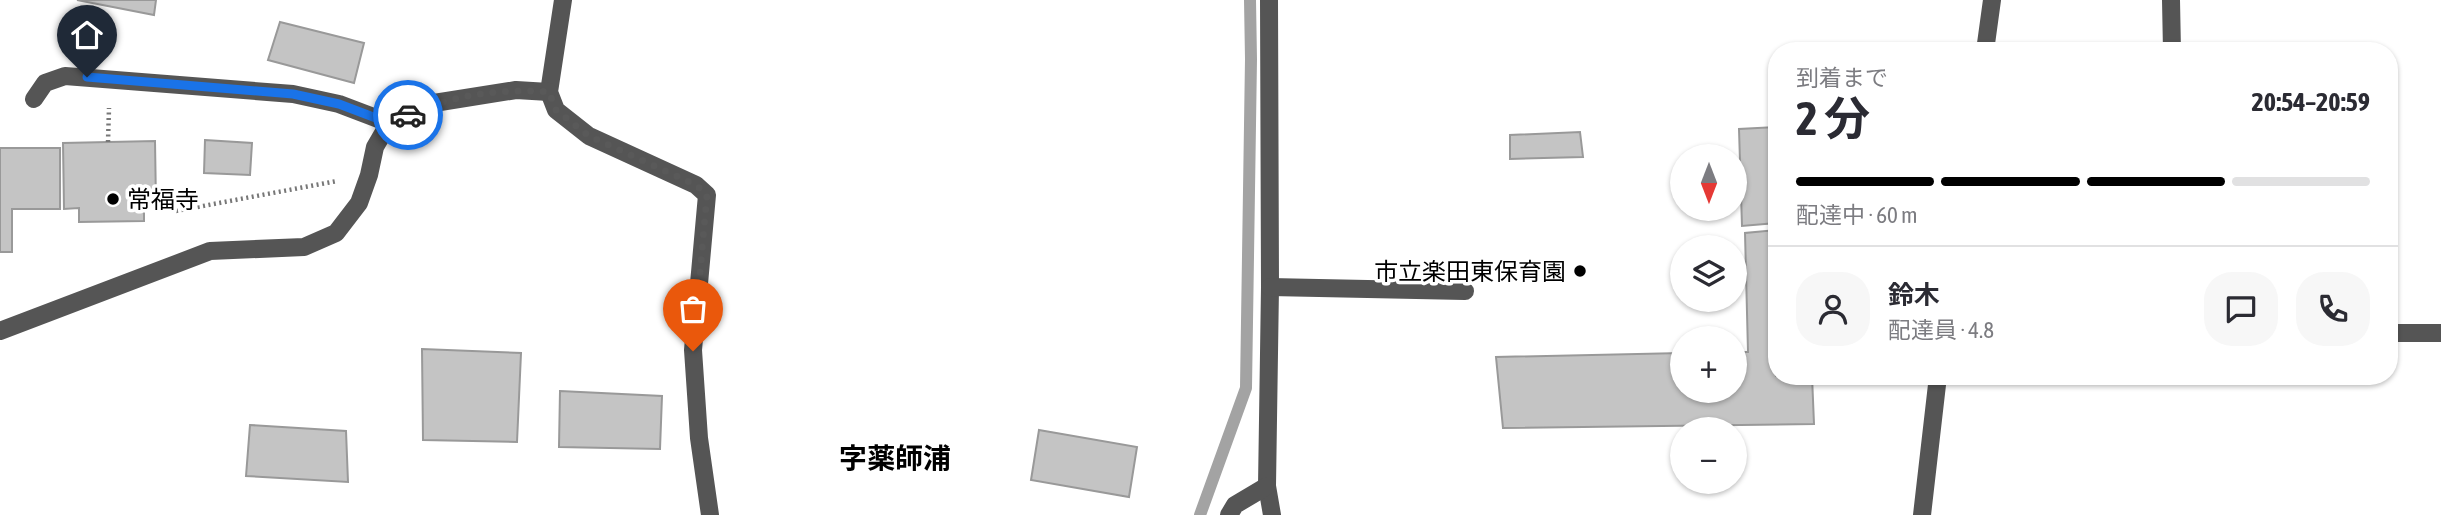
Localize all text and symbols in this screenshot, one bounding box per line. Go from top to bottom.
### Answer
pin [57,5,117,77]
icon: home [68,16,106,54]
text: 到着まで [1796,65,1888,91]
courier [373,80,443,150]
text: 20:54–20:59 [2252,87,2370,117]
text: 2 分 [1796,92,1870,145]
icon: car [389,96,427,134]
north arrow [1670,144,1746,220]
map controls [1670,144,1747,494]
place label: 常福寺 [127,186,199,213]
marker: 常福寺 [105,191,121,207]
text: 配達中 · 60 m [1796,202,1918,228]
button: layers [1670,235,1747,312]
place label: 市立楽田東保育園 [1374,258,1566,285]
marker: 市立楽田東保育園 [1572,263,1588,279]
button: person [1796,272,1870,346]
button: chat [2204,272,2278,346]
button: phone [2296,272,2370,346]
pin [663,279,723,351]
text: 鈴木 [1888,280,1940,310]
icon: bag [674,290,712,328]
text: 配達員 · 4.8 [1888,317,1994,343]
button: + [1670,326,1747,403]
button: − [1670,417,1747,494]
district label: 字薬師浦 [839,442,951,474]

